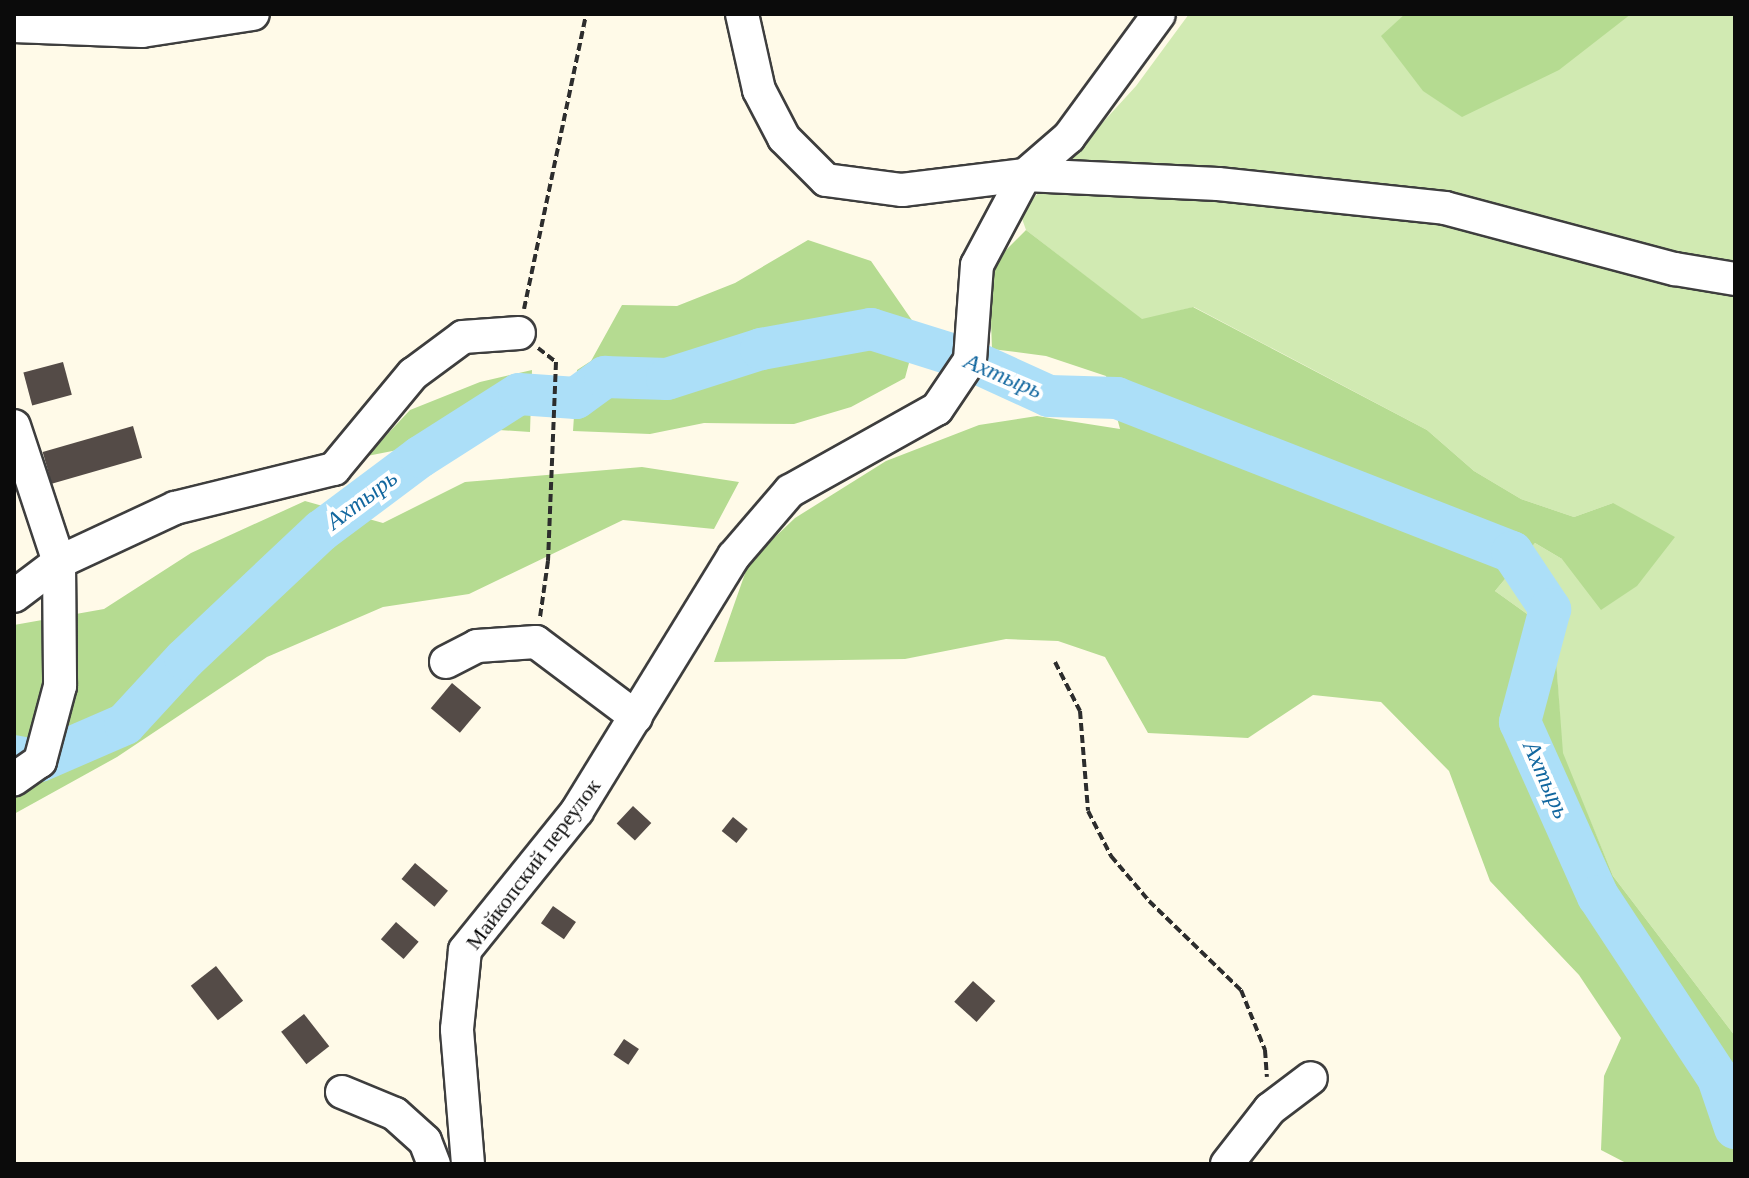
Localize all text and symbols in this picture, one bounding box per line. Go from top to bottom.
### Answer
water label: Ахтырь [960,347,1046,405]
water label: Ахтырь [321,464,403,536]
water label: Ахтырь [1516,737,1576,823]
street label: Майкопский переулок [460,773,606,955]

